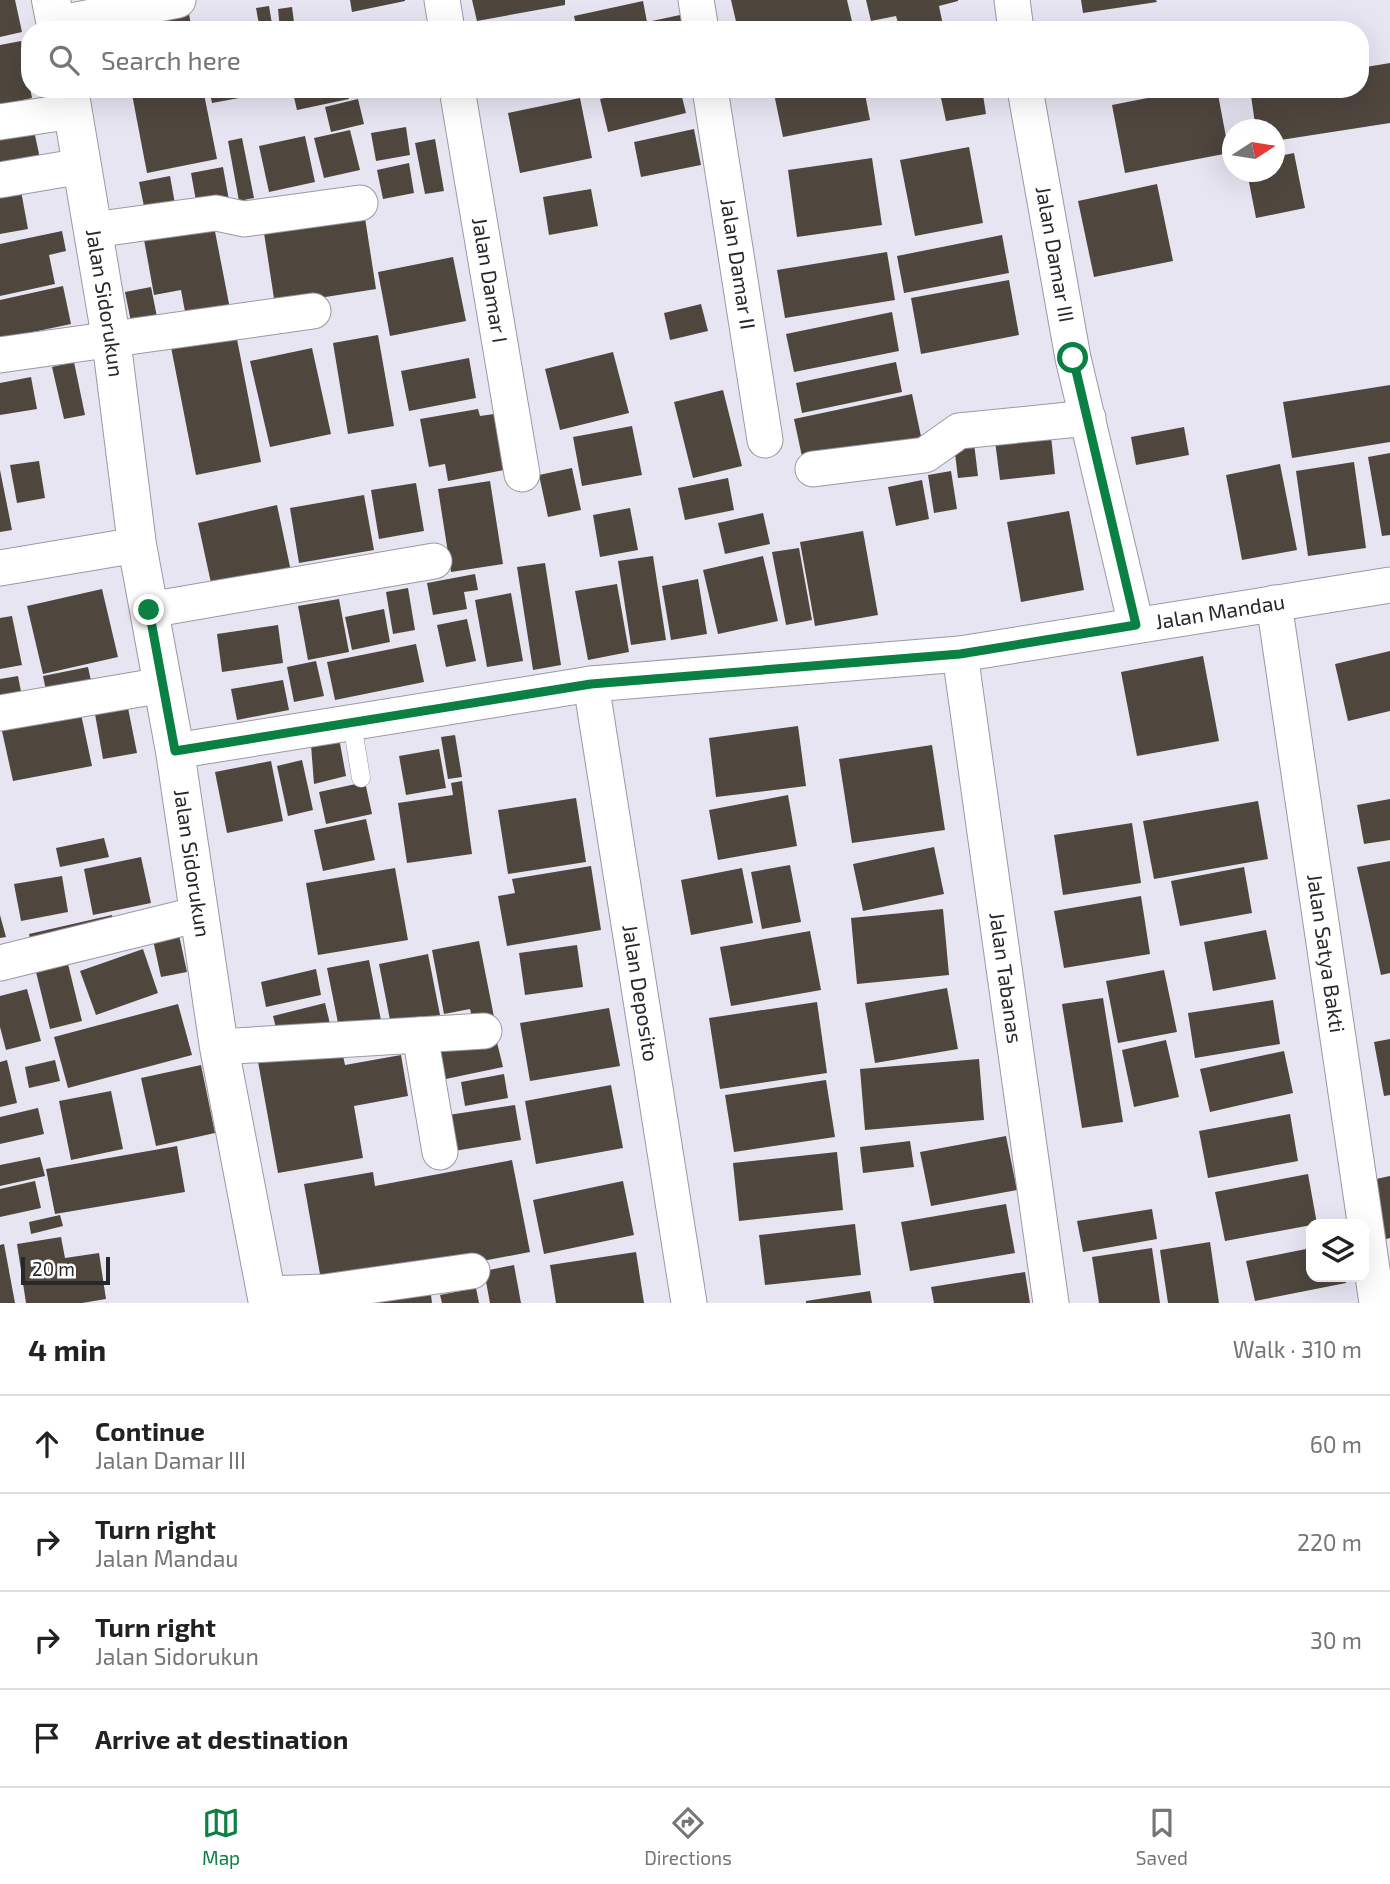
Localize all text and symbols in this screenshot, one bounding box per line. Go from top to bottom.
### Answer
search box [21,21,1369,98]
icon: search [45,41,83,79]
text: Search here [101,44,241,75]
north arrow [1222,119,1285,182]
street label: Jalan Damar III [1032,184,1080,324]
street label: Jalan Damar II [716,196,761,331]
street label: Jalan Damar I [468,215,514,345]
street label: Jalan Sidorukun [82,227,130,378]
route start [1057,342,1088,373]
street label: Jalan Mandau [1153,588,1287,634]
route end [133,594,164,625]
street label: Jalan Sidorukun [170,787,217,939]
street label: Jalan Satya Bakti [1303,872,1351,1034]
street label: Jalan Tabanas [985,910,1028,1045]
street label: Jalan Deposito [618,923,665,1063]
map controls [1306,1219,1369,1282]
button: layers [1306,1219,1369,1282]
scale bar [21,1254,110,1286]
text: 20 m [32,1257,75,1280]
text: 4 min [28,1331,106,1367]
text: Walk · 310 m [1233,1335,1362,1363]
text: Continue [95,1415,205,1446]
icon: ahead [28,1425,66,1463]
text: 60 m [1310,1430,1362,1458]
text: Jalan Damar III [95,1446,246,1474]
text: Turn right [95,1513,216,1544]
icon: right [28,1523,66,1561]
text: 220 m [1297,1528,1362,1556]
text: Jalan Mandau [95,1544,238,1572]
text: Turn right [95,1611,216,1642]
icon: right [28,1621,66,1659]
text: 30 m [1310,1626,1362,1654]
text: Jalan Sidorukun [95,1642,259,1670]
icon: arrive [28,1719,66,1757]
text: Arrive at destination [95,1723,348,1754]
tab: Map [202,1804,240,1869]
tab: Directions [644,1804,732,1869]
tab: Saved [1136,1804,1188,1869]

